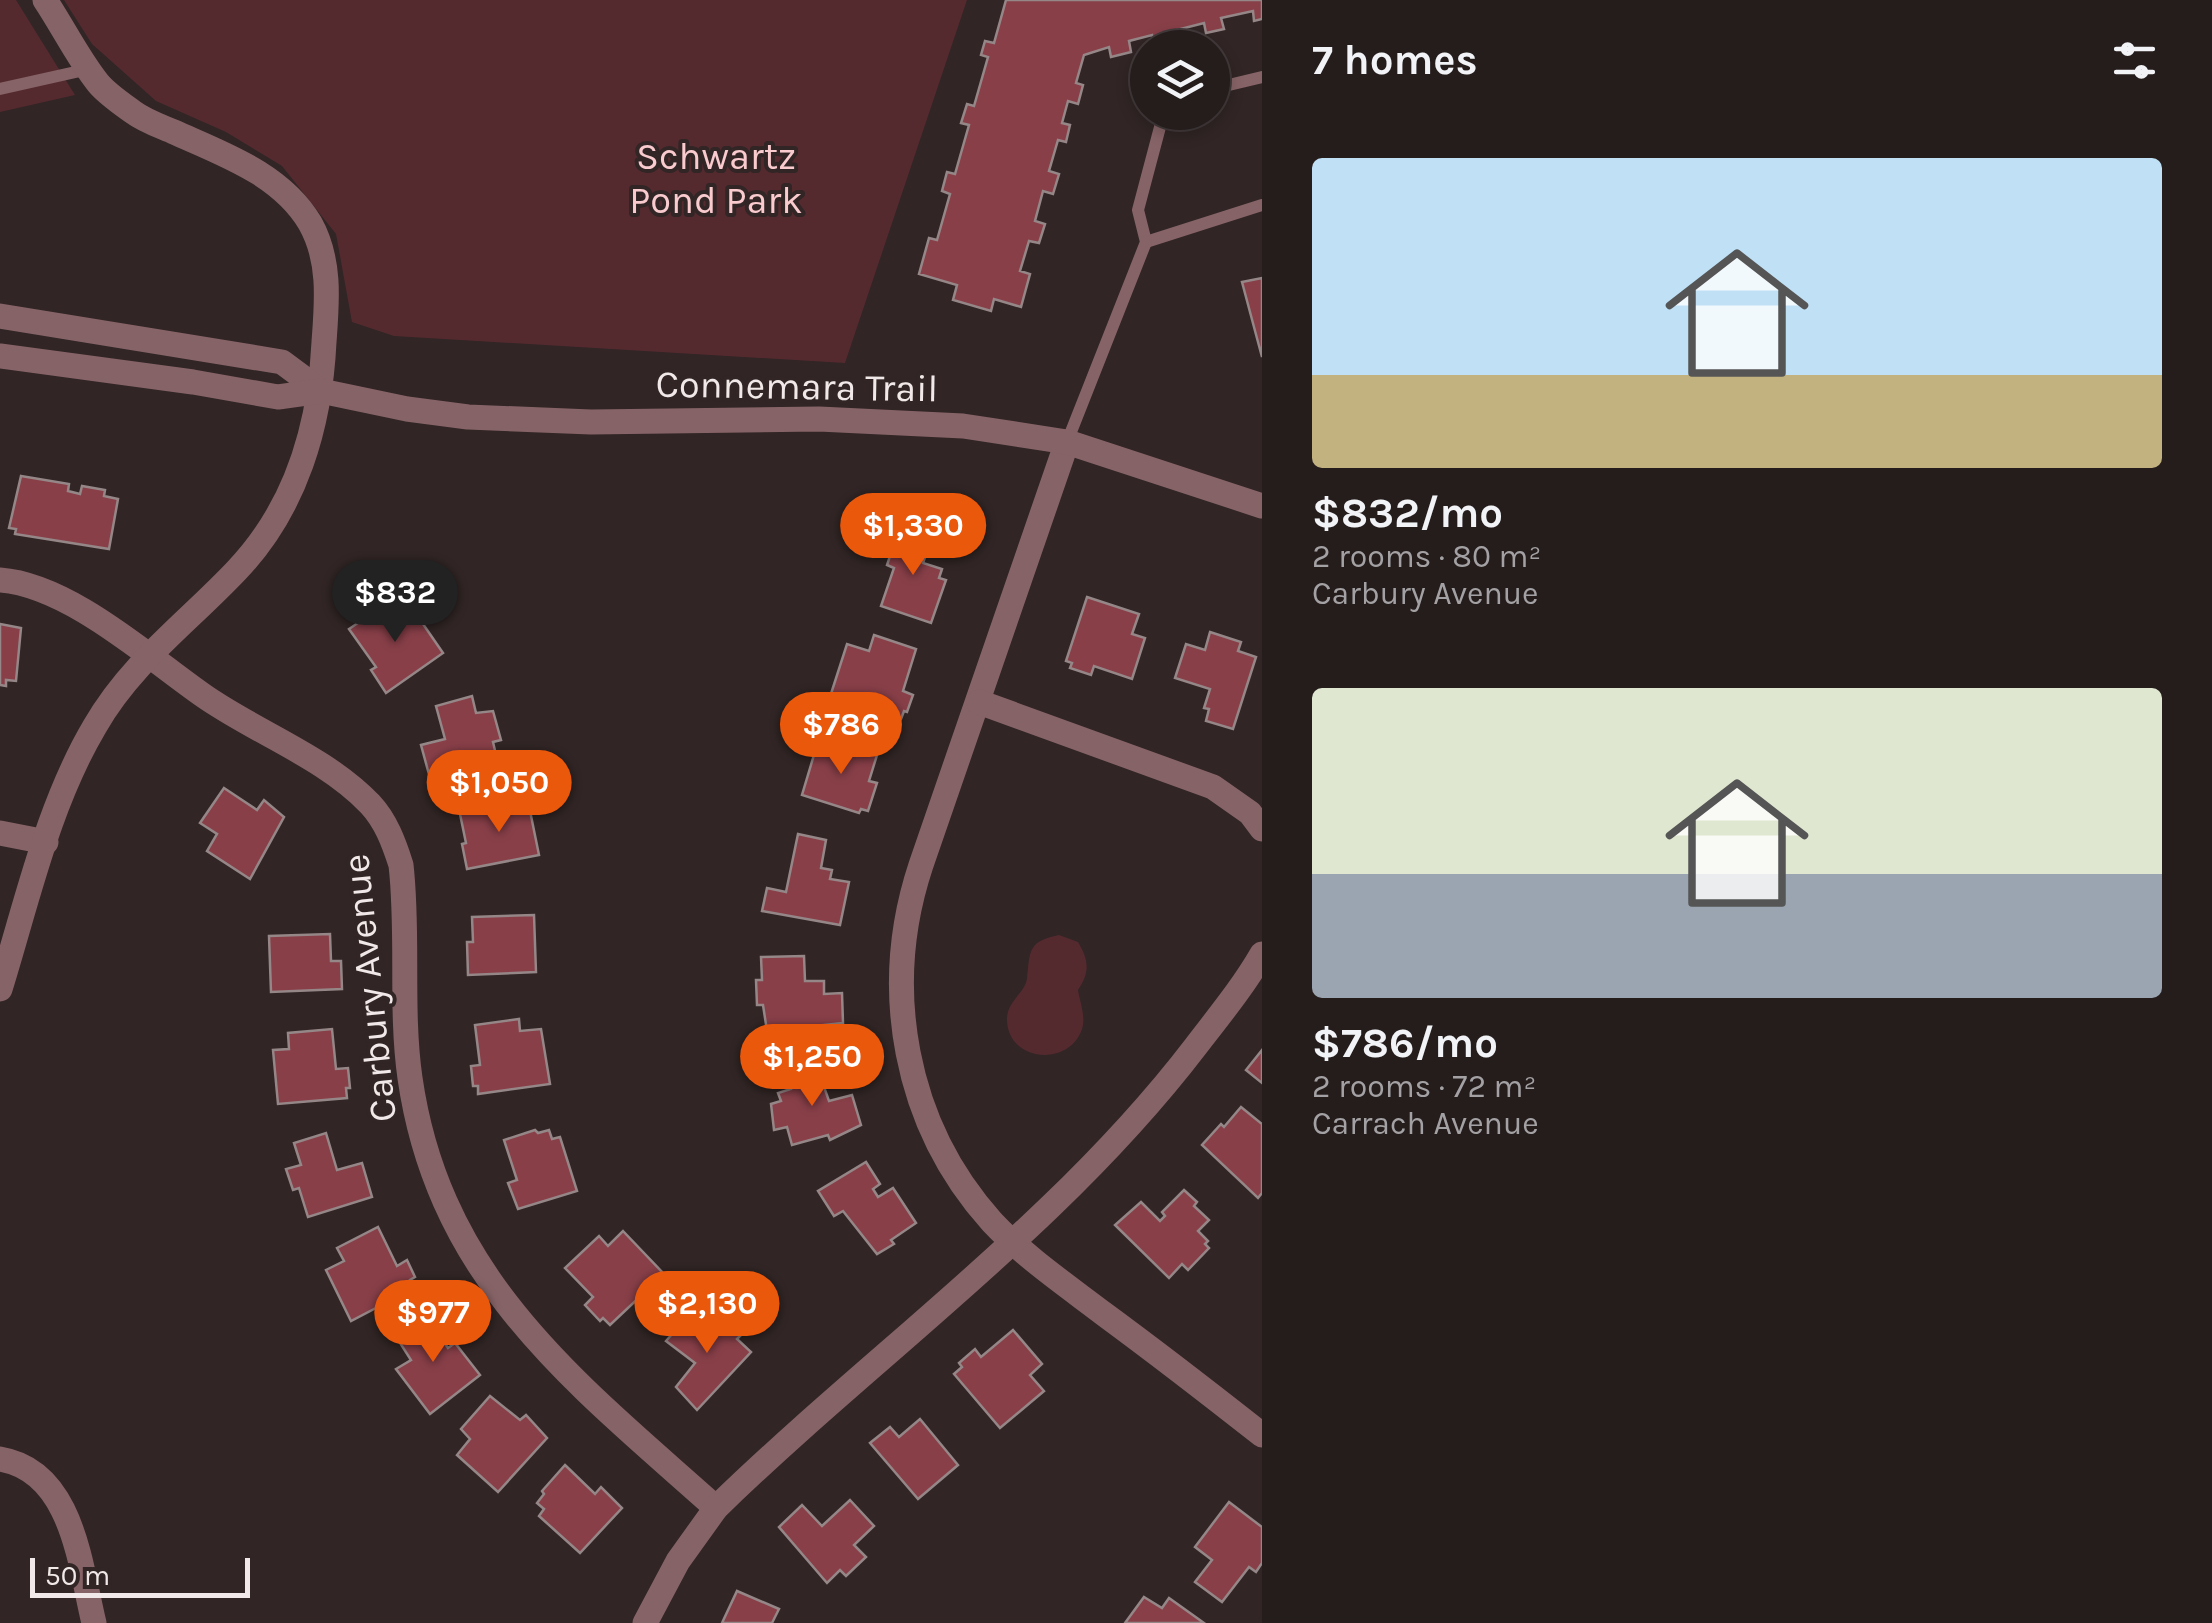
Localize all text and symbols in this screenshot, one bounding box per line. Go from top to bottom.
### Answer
map controls [1130,30,1230,130]
button: layers [1130,30,1230,130]
icon: filters [2107,33,2162,88]
text: 7 homes [1312,35,1478,85]
park label: Schwartz Pond Park [629,134,803,223]
icon: home [1647,223,1827,403]
street label: Connemara Trail [655,362,939,411]
text: $832/mo [1312,488,1503,538]
pin: $1,330 [832,493,994,578]
text: $1,330 [862,507,964,544]
text: 2 rooms · 80 m² [1312,538,1541,575]
pin: $832 [336,560,454,645]
text: $832 [354,574,436,611]
text: Carbury Avenue [1312,575,1539,612]
pin: $786 [782,692,900,777]
text: $786 [802,706,880,743]
pin: $1,050 [418,750,580,835]
icon: home [1647,753,1827,933]
text: $1,050 [449,764,549,801]
street label: Carbury Avenue [333,852,406,1124]
text: $786/mo [1312,1018,1498,1068]
pin: $1,250 [731,1024,893,1109]
text: $1,250 [762,1038,862,1075]
text: 2 rooms · 72 m² [1312,1068,1536,1105]
text: Carrach Avenue [1312,1105,1539,1142]
pin: $2,130 [626,1271,788,1356]
pin: $977 [374,1280,492,1365]
text: $2,130 [656,1285,758,1322]
text: $977 [396,1294,470,1331]
scale bar [30,1553,250,1598]
text: 50 m [45,1559,110,1592]

